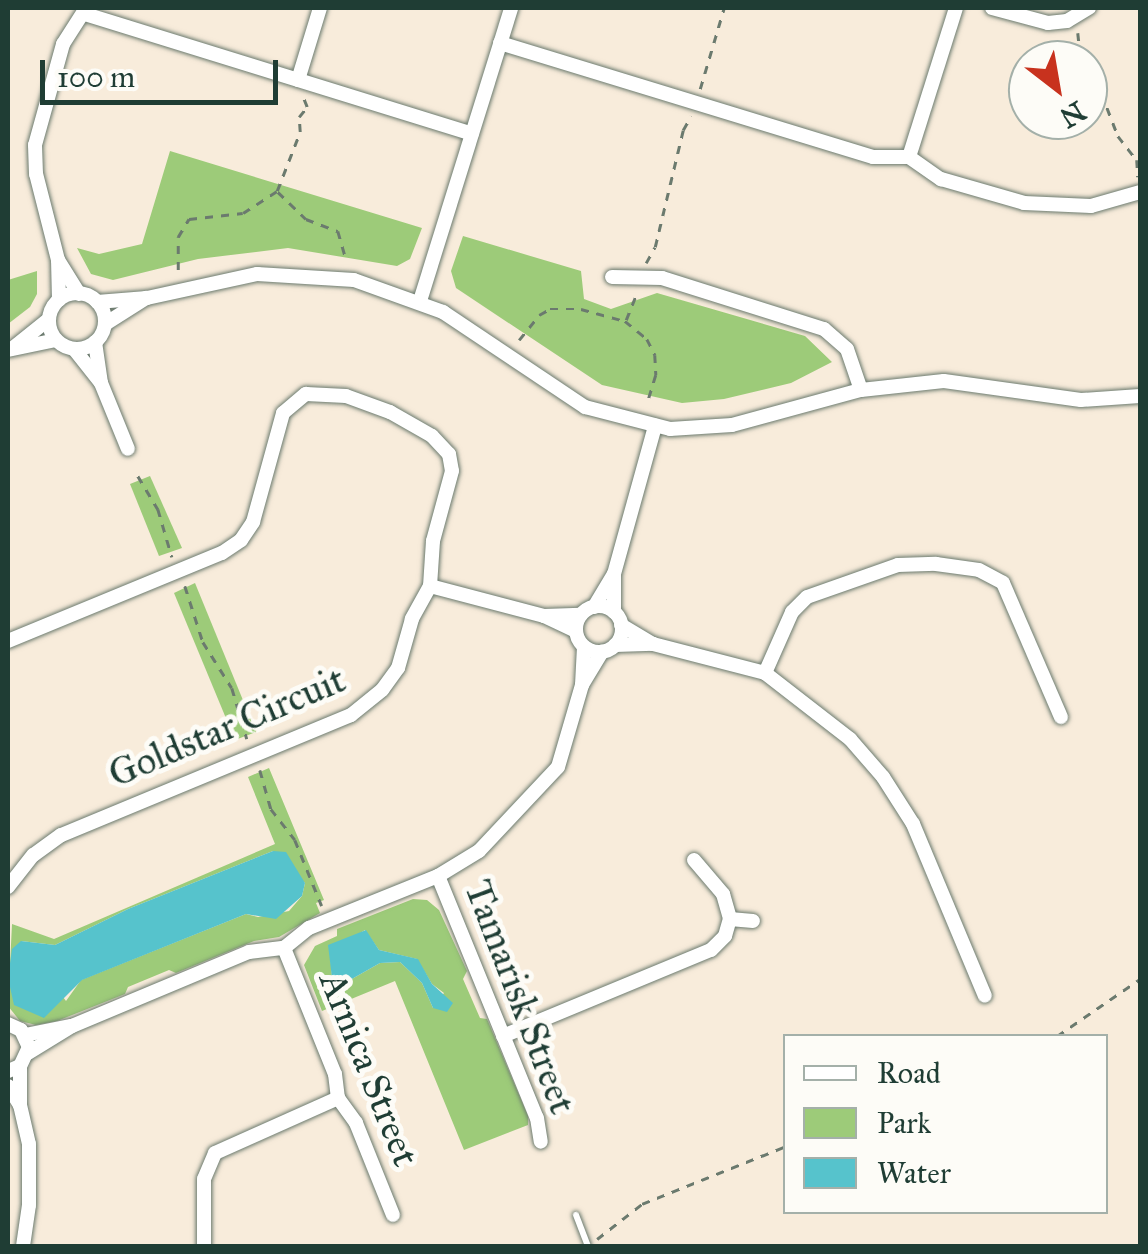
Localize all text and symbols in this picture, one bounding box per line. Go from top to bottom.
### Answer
scale bar [45,40,282,102]
north arrow [1008,40,1108,140]
text: 100 m [57,59,135,95]
text: N [1053,93,1092,136]
street label: Goldstar Circuit [102,657,352,797]
street label: Tamarisk Street [455,874,585,1120]
street label: Arnica Street [309,965,429,1173]
legend [783,1034,1108,1214]
text: Road [877,1055,941,1091]
text: Park [877,1105,931,1141]
text: Water [877,1155,951,1191]

